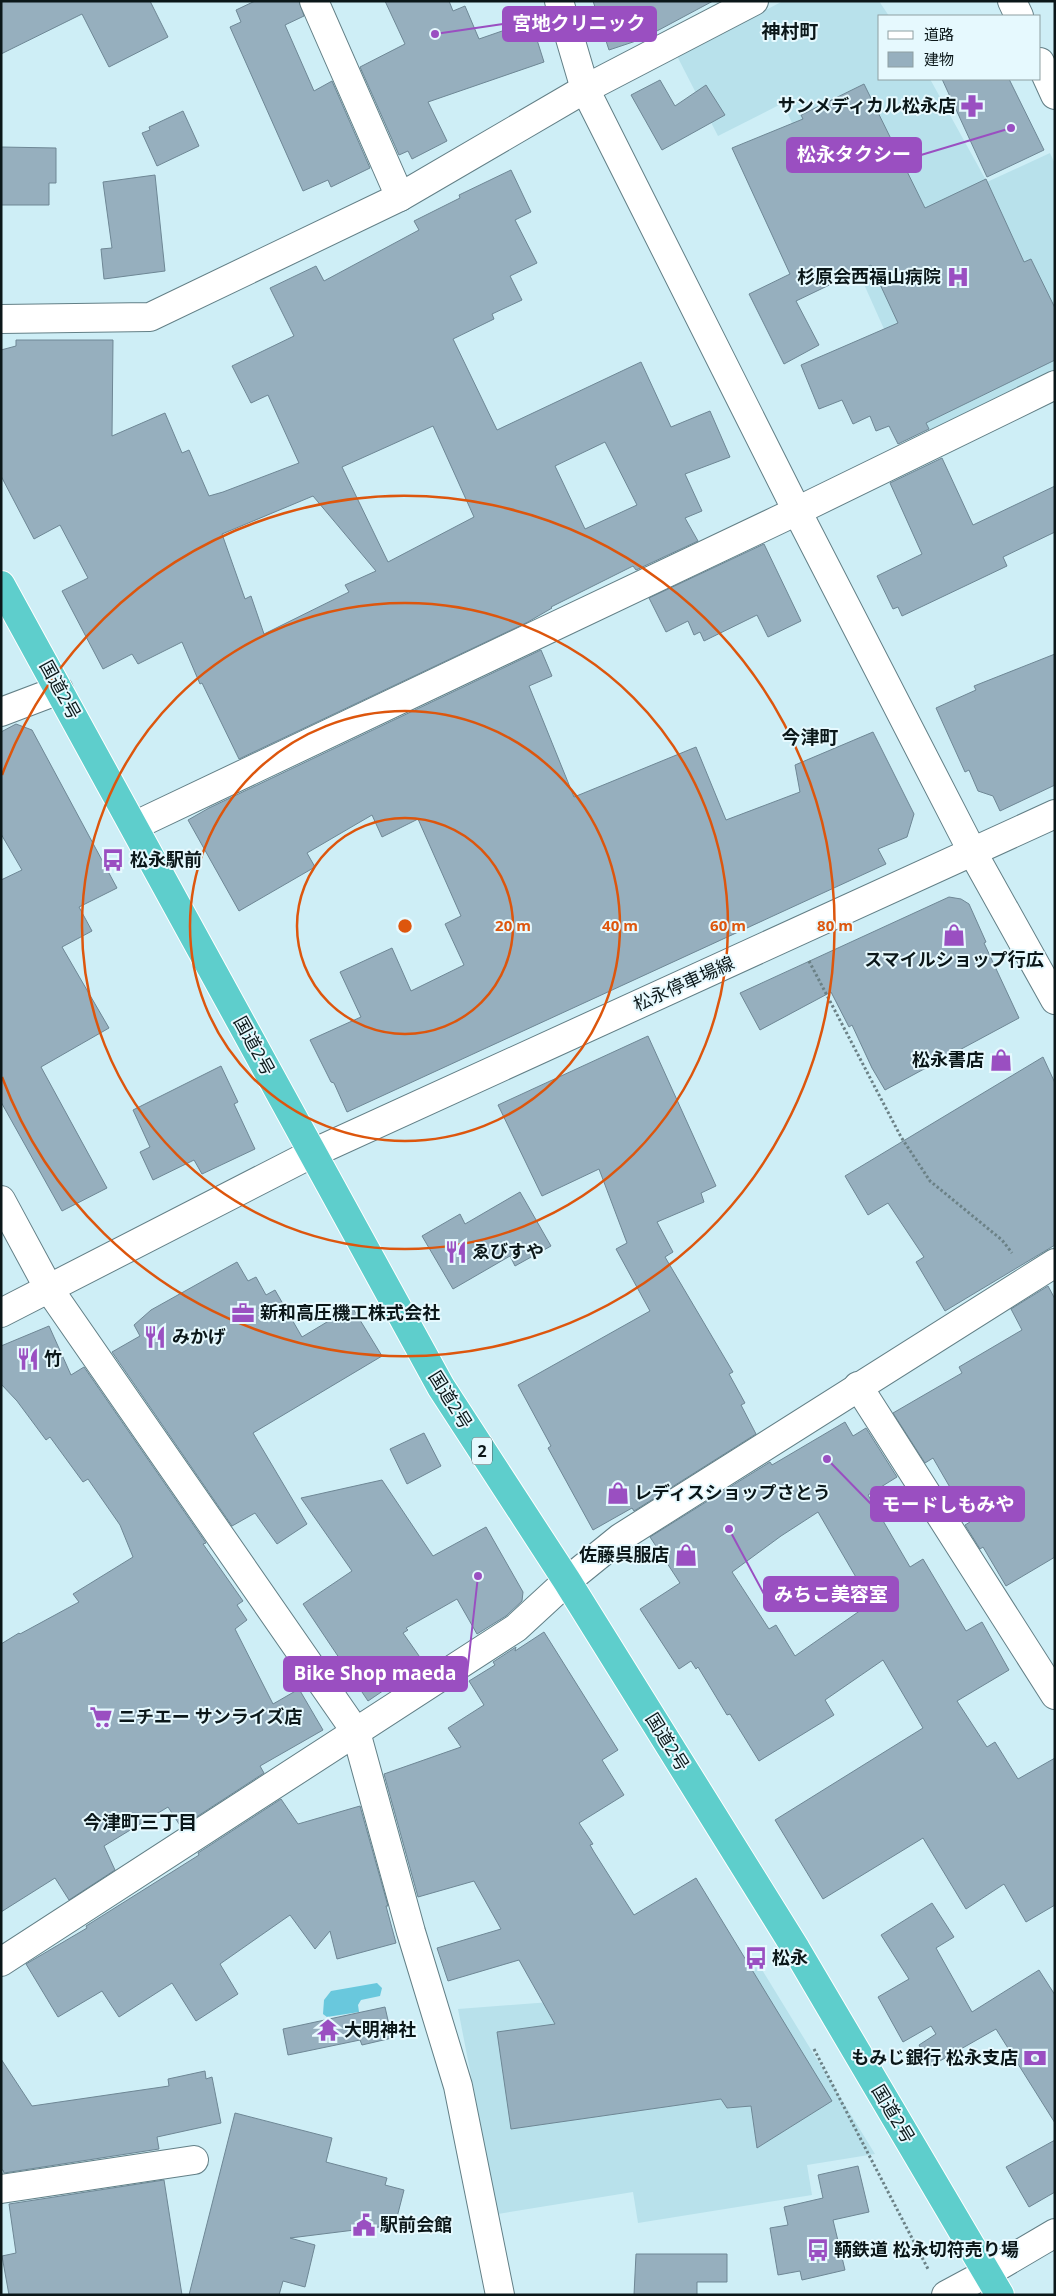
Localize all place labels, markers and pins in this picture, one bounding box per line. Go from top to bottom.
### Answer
callout: 宮地クリニック [503,7,656,41]
place label: サンメディカル松永店 [778,93,956,117]
pharmacy icon: サンメディカル松永店 [959,93,985,119]
callout: 松永タクシー [787,138,921,172]
place label: 杉原会西福山病院 [797,264,941,288]
hospital icon: 杉原会西福山病院 [945,264,971,290]
bus stop icon: 松永駅前 [100,847,126,873]
place label: 松永駅前 [130,847,202,871]
centre of rings [396,917,414,935]
shop icon: スマイルショップ行広 [941,922,967,948]
place label: スマイルショップ行広 [864,947,1044,971]
place label: 松永書店 [912,1047,984,1071]
shop icon: 松永書店 [988,1047,1014,1073]
restaurant icon: ゑびすや [443,1239,469,1265]
place label: ゑびすや [472,1239,544,1263]
office icon: 新和高圧機工株式会社 [230,1300,256,1326]
place label: 新和高圧機工株式会社 [260,1300,440,1324]
restaurant icon: みかげ [142,1324,168,1350]
place label: みかげ [172,1324,226,1348]
restaurant icon: 竹 [15,1346,41,1372]
place label: 竹 [44,1346,62,1370]
shop icon: レディスショップさとう [605,1480,631,1506]
place label: レディスショップさとう [634,1480,831,1504]
callout: モードしもみや [871,1487,1024,1521]
place label: 佐藤呉服店 [579,1542,669,1566]
shop icon: 佐藤呉服店 [673,1542,699,1568]
callout: みちこ美容室 [764,1577,898,1611]
callout: Bike Shop maeda [284,1657,467,1691]
supermarket icon: ニチエー サンライズ店 [88,1704,114,1730]
place label: ニチエー サンライズ店 [118,1704,302,1728]
bus stop icon: 松永 [743,1945,769,1971]
place label: 松永 [772,1945,808,1969]
temple icon: 大明神社 [315,2017,341,2043]
place label: 大明神社 [344,2017,416,2041]
place label: もみじ銀行 松永支店 [851,2045,1018,2069]
bank icon: もみじ銀行 松永支店 [1022,2045,1048,2071]
public building icon: 駅前会館 [351,2212,377,2238]
place label: 駅前会館 [380,2212,452,2236]
bus stop icon: 鞆鉄道 松永切符売り場 [805,2237,831,2263]
place label: 鞆鉄道 松永切符売り場 [834,2237,1019,2261]

